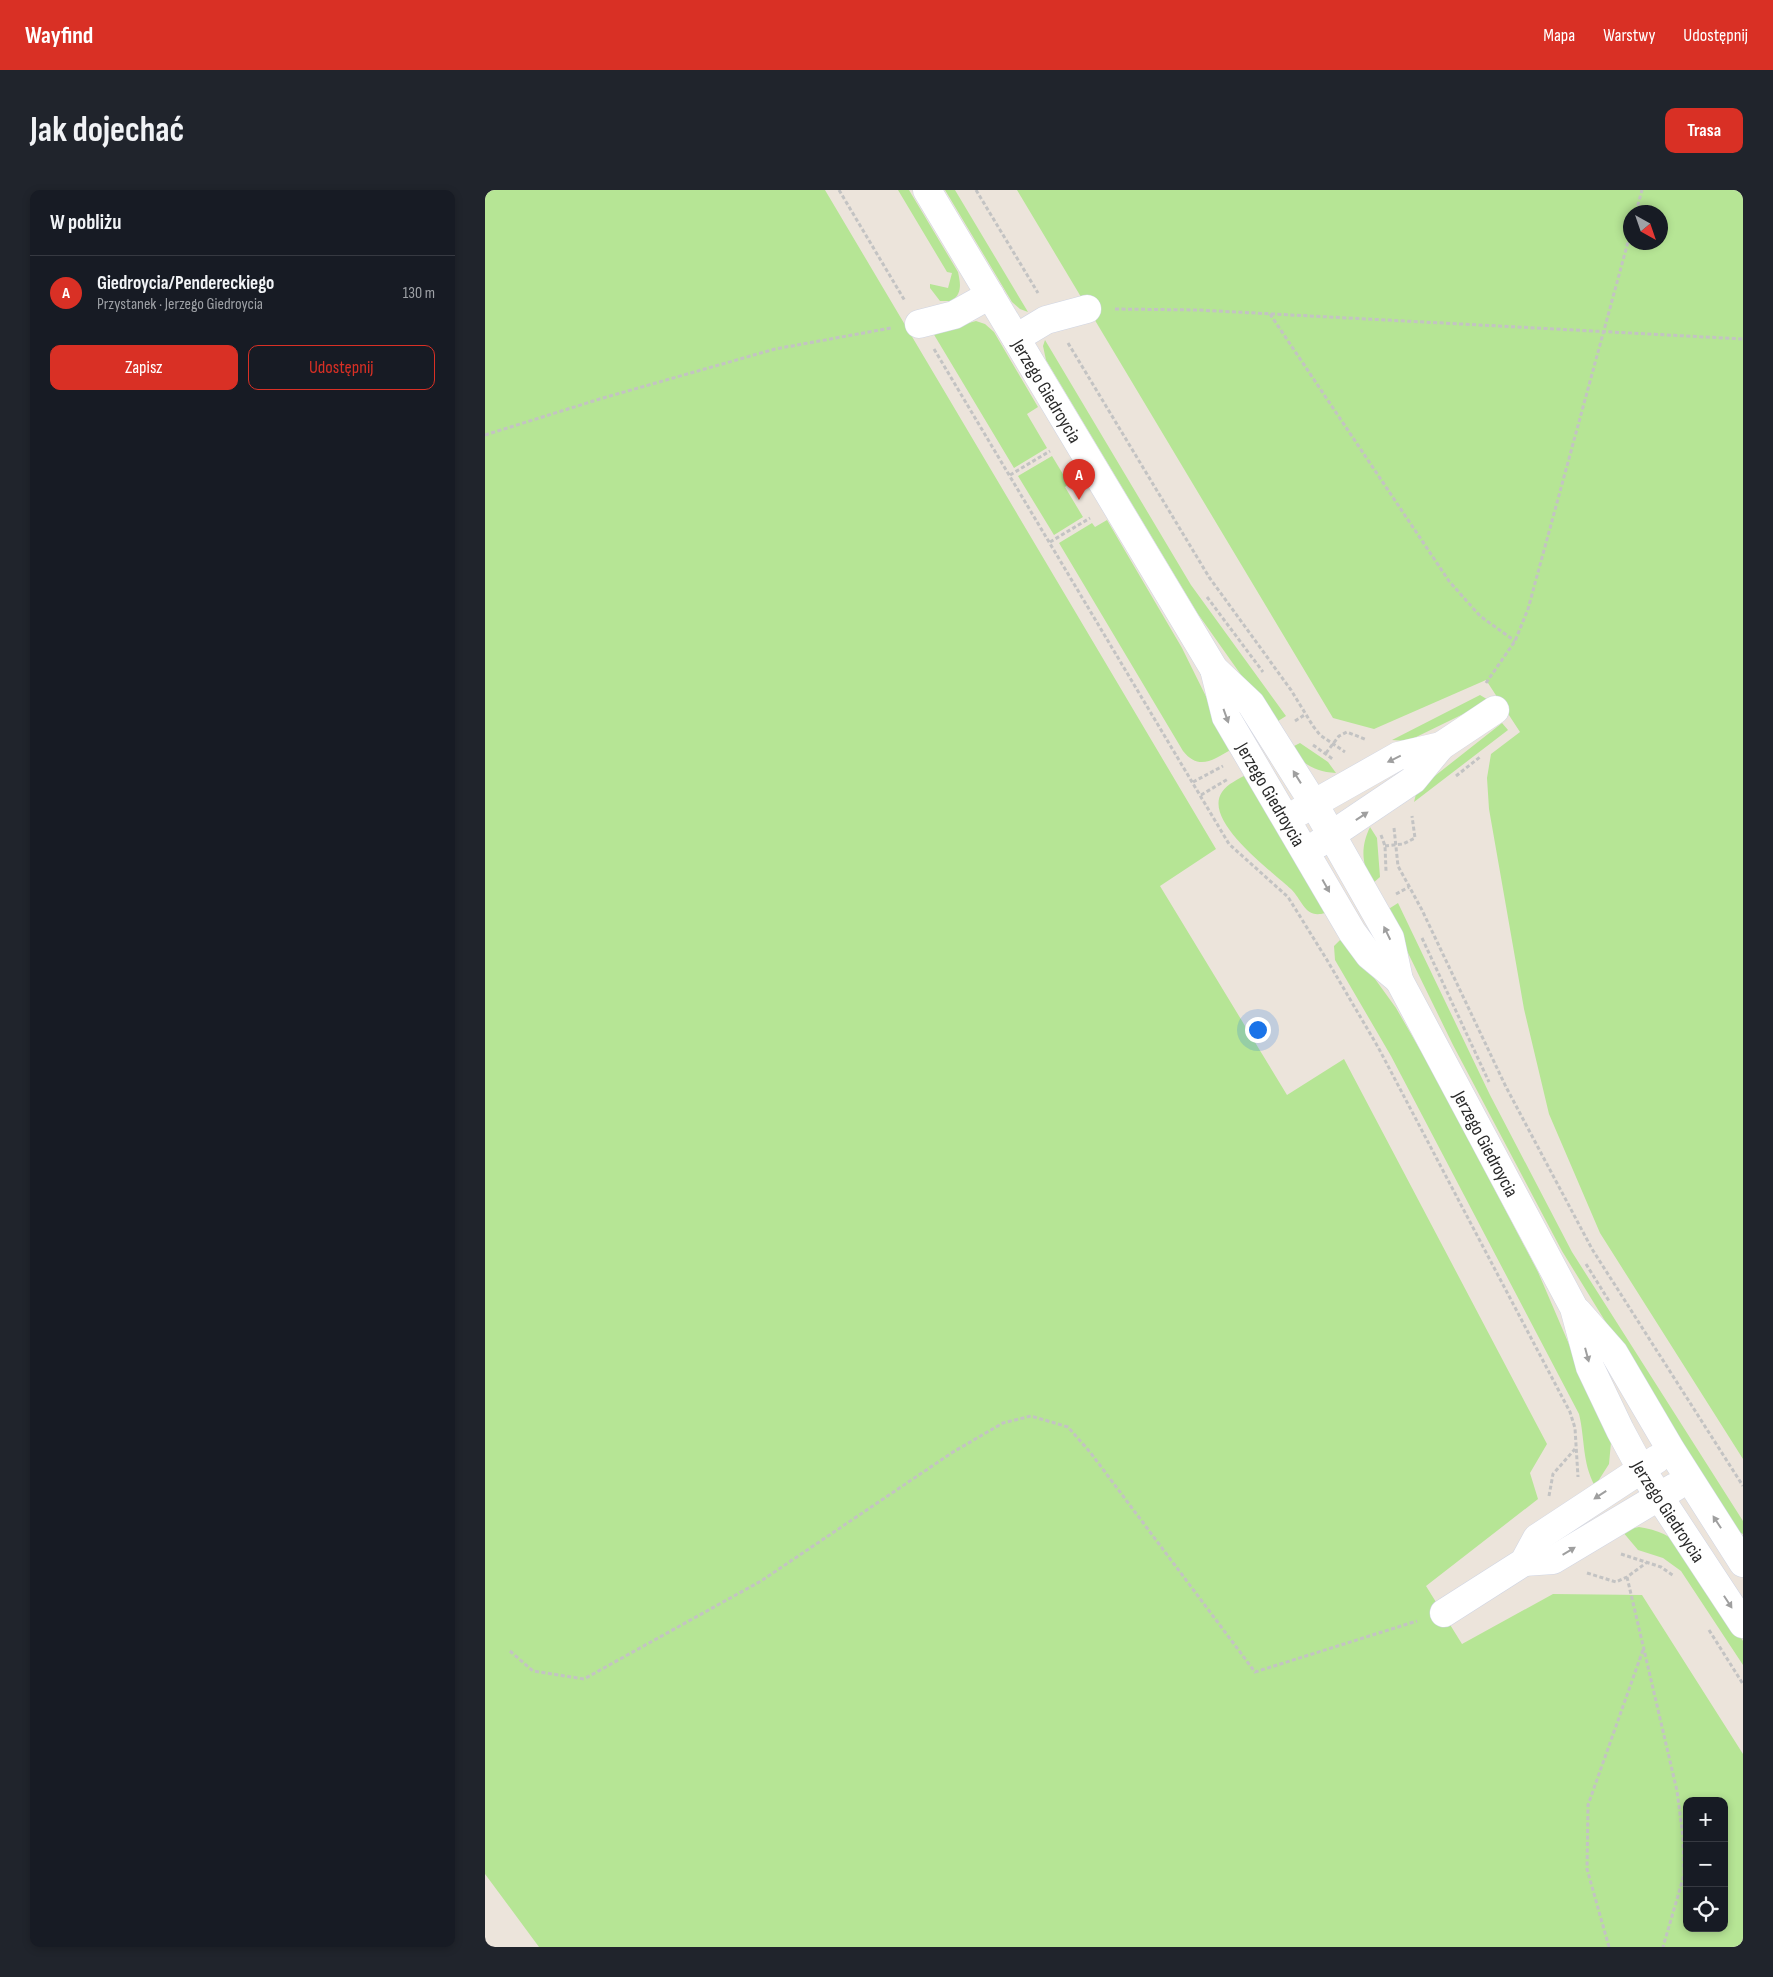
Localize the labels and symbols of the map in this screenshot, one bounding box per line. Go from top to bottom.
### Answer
north arrow [1623,205,1668,250]
street label: Jerzego Giedroycia [1006,335,1086,448]
pin: A [1063,459,1095,500]
one-way arrow [1222,709,1230,724]
street label: Jerzego Giedroycia [1230,738,1309,851]
one-way arrow [1387,755,1401,763]
one-way arrow [1293,770,1302,784]
one-way arrow [1355,811,1369,820]
one-way arrow [1321,880,1330,893]
one-way arrow [1383,926,1391,940]
your location [1245,1017,1271,1043]
street label: Jerzego Giedroycia [1447,1086,1523,1201]
one-way arrow [1583,1348,1591,1363]
street label: Jerzego Giedroycia [1625,1456,1709,1567]
one-way arrow [1594,1491,1607,1500]
one-way arrow [1712,1515,1721,1529]
one-way arrow [1563,1546,1576,1555]
one-way arrow [1723,1595,1733,1608]

